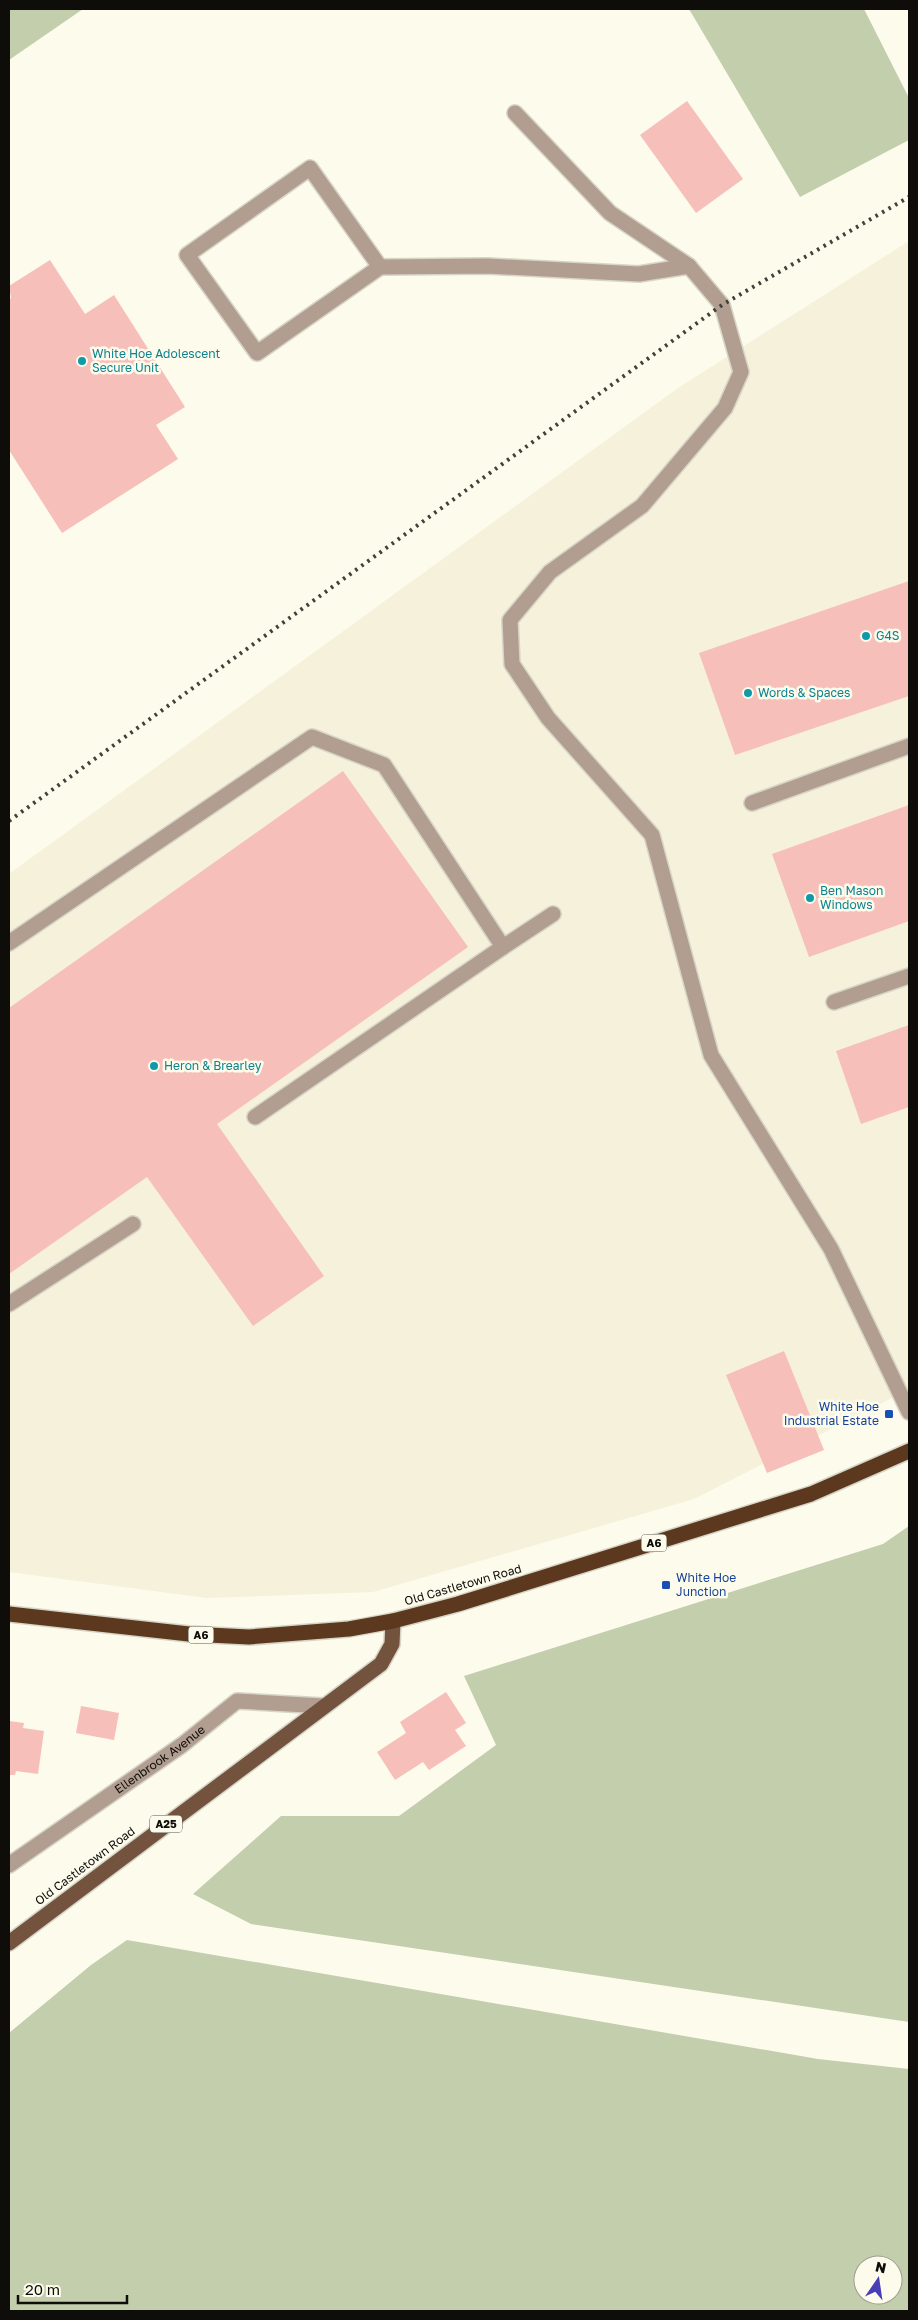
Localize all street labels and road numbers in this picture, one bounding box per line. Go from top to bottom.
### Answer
road number: A6 [642,1535,666,1552]
street label: Old Castletown Road [403,1561,523,1608]
road number: A6 [188,1626,214,1644]
street label: Ellenbrook Avenue [111,1722,208,1797]
road number: A25 [150,1816,182,1832]
street label: Old Castletown Road [32,1823,138,1908]

